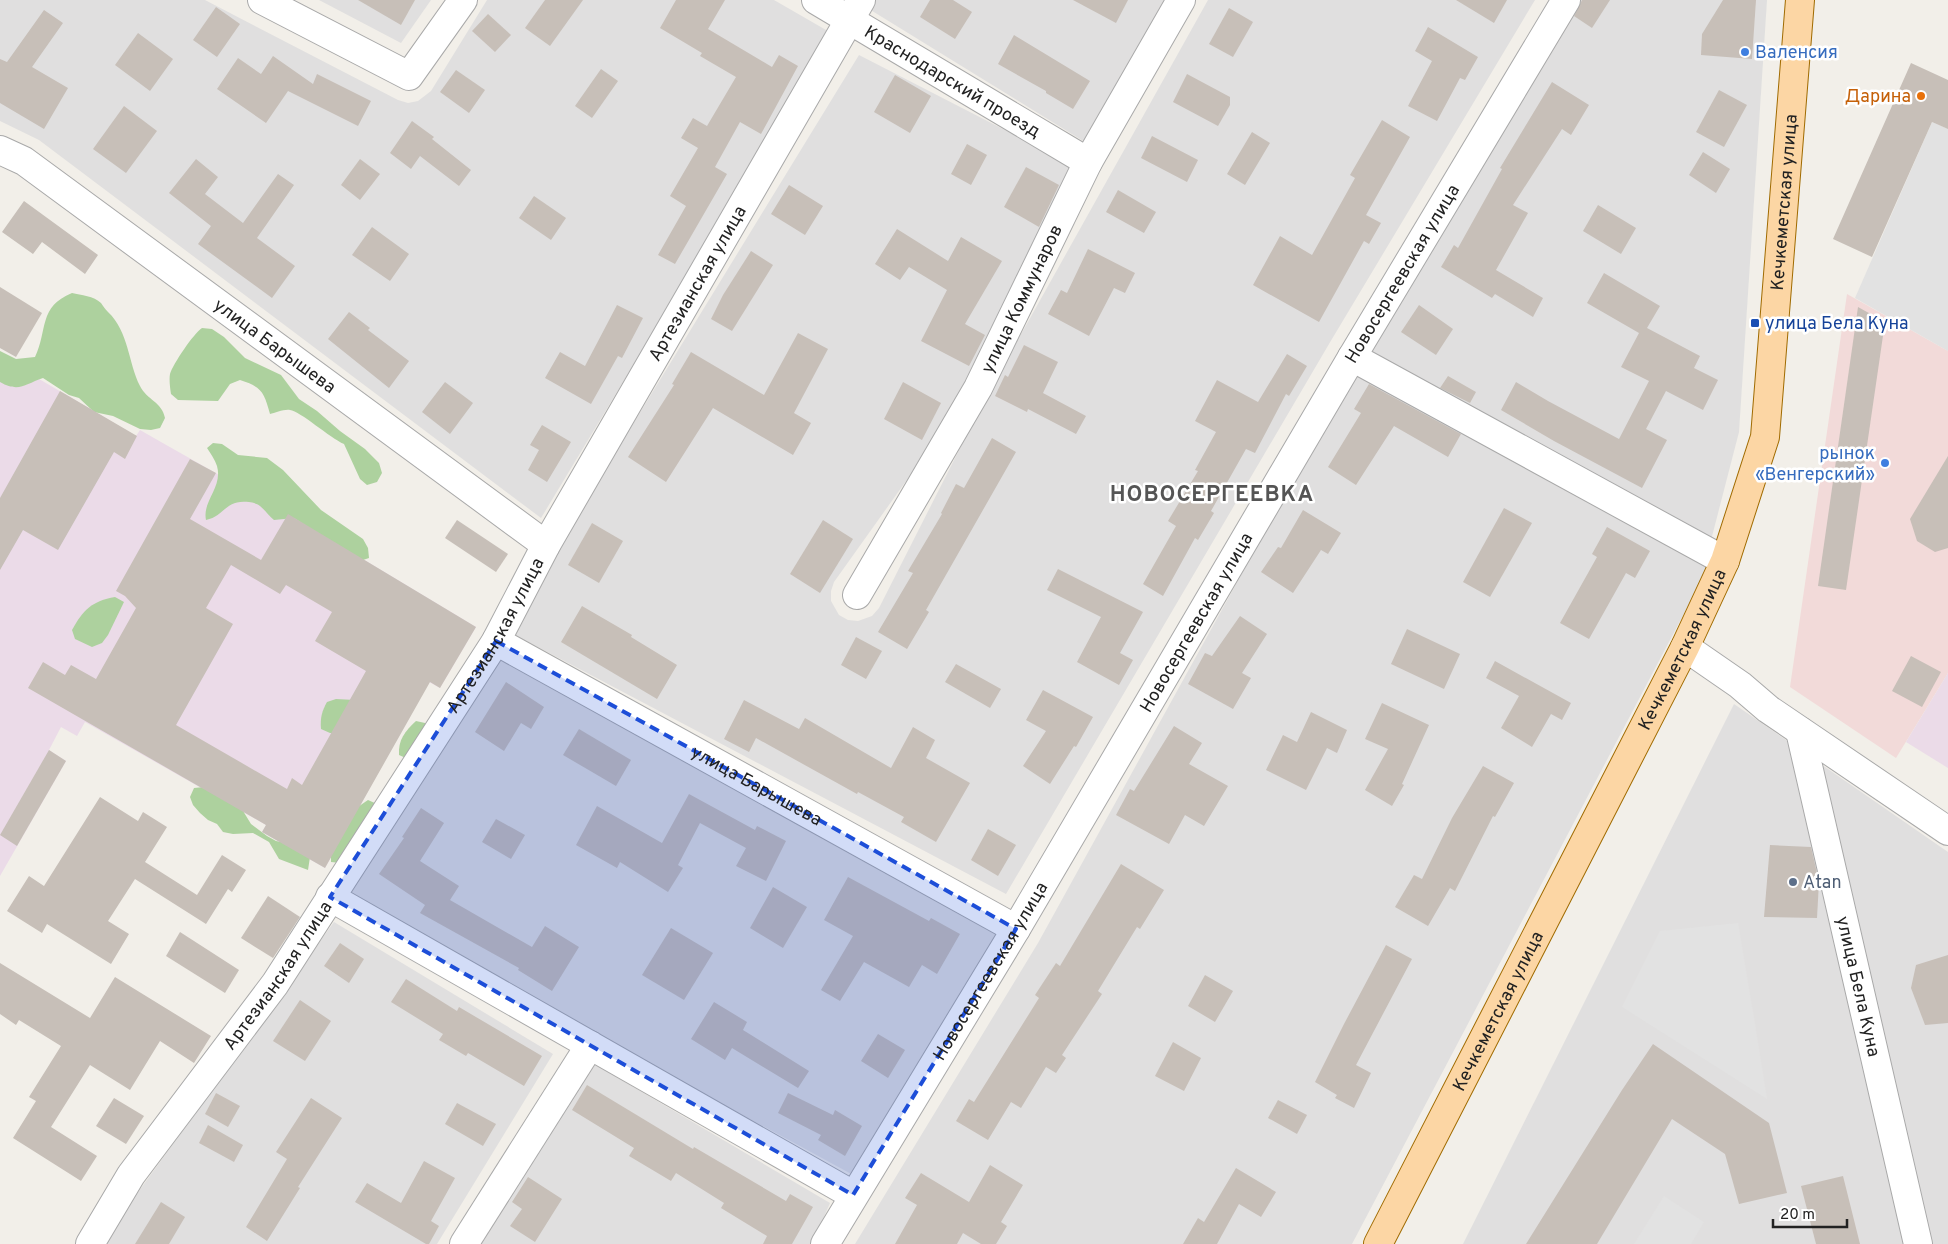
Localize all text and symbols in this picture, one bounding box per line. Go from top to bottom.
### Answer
street label: Краснодарский проезд [860,21,1044,144]
place label: Валенсия [1755,42,1838,65]
marker: Валенсия [1739,46,1751,58]
place label: Дарина [1845,86,1911,109]
marker: Дарина [1915,90,1927,102]
street label: Кечкеметская улица [1767,113,1804,291]
street label: Новосергеевская улица [1341,181,1466,368]
street label: Артезианская улица [645,202,753,366]
street label: улица Коммунаров [977,221,1069,378]
street label: улица Барышева [208,294,340,399]
place label: улица Бела Куна [1765,313,1909,336]
marker: улица Бела Куна [1749,317,1761,329]
place label: рынок «Венгерский» [1755,443,1875,487]
marker: рынок «Венгерский» [1879,457,1891,469]
district label: НОВОСЕРГЕЕВКА [1110,482,1314,509]
street label: Новосергеевская улица [1136,529,1259,717]
street label: Артезианская улица [442,554,550,718]
street label: Кечкеметская улица [1634,566,1733,735]
street label: улица Барышева [686,741,825,832]
place label: Аtan [1803,872,1842,895]
marker: Аtan [1787,876,1799,888]
street label: Новосергеевская улица [929,878,1054,1065]
street label: Артезианская улица [219,897,338,1055]
street label: улица Бела Куна [1830,914,1885,1059]
street label: Кечкеметская улица [1448,928,1550,1096]
scale bar [1773,1196,1847,1228]
text: 20 m [1780,1206,1815,1225]

